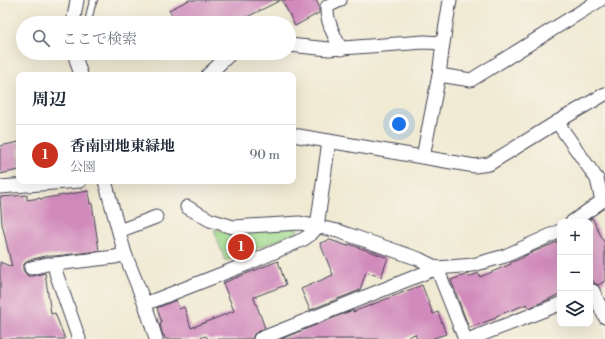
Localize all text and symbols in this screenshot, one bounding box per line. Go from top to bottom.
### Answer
search box [16,16,296,60]
icon: search [30,27,52,49]
text: ここで検索 [62,30,137,49]
text: 周辺 [32,89,66,111]
your location [389,114,409,134]
text: 香南団地東緑地 [70,137,175,156]
text: 1 [42,147,48,163]
text: 90 m [249,147,280,163]
text: 公園 [70,159,96,175]
map controls [557,219,593,327]
button: + [557,219,593,255]
pin: 1 [228,232,254,262]
button: − [557,255,593,291]
button: layers [557,291,593,327]

